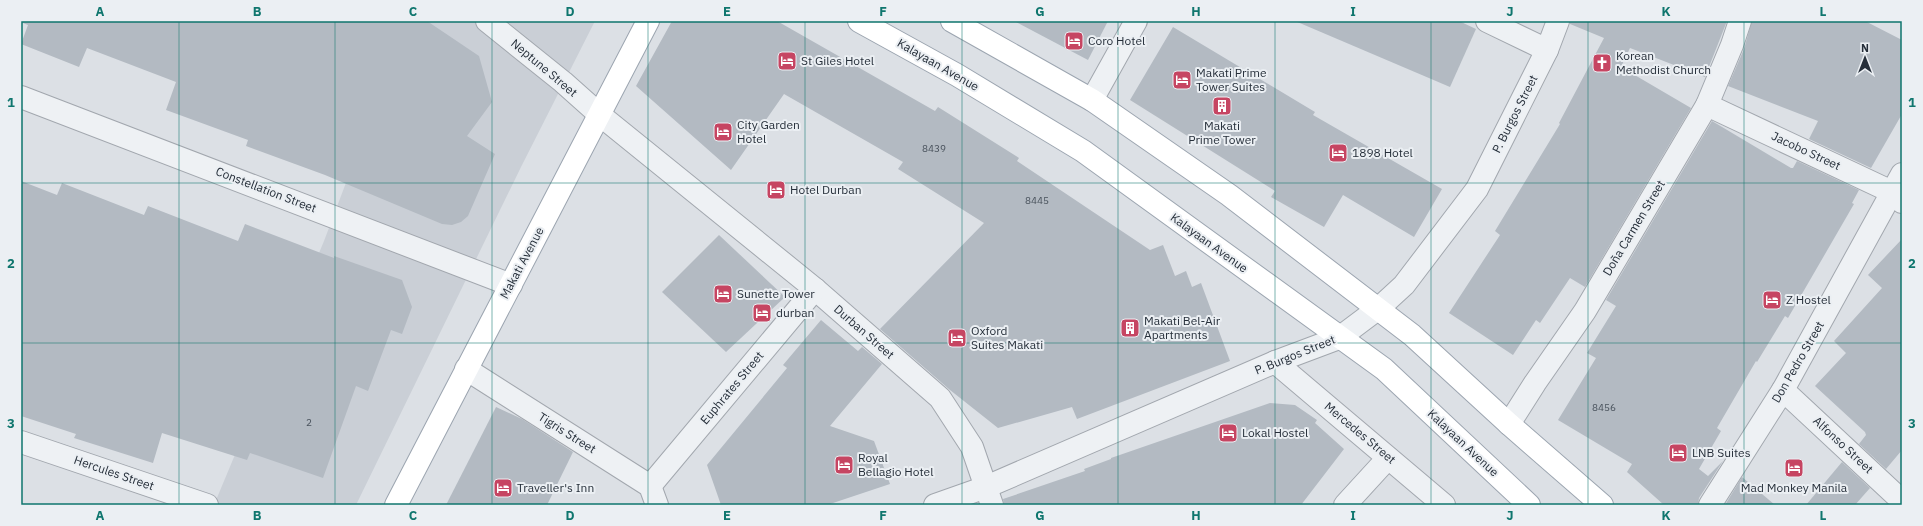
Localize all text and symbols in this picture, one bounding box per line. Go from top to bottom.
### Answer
text: A [96,3,105,20]
text: B [253,3,262,20]
text: C [409,3,418,20]
text: D [565,3,575,20]
text: E [723,3,731,20]
text: F [879,3,887,20]
text: G [1035,3,1045,20]
text: H [1191,3,1201,20]
text: I [1350,3,1356,20]
text: J [1506,3,1514,20]
text: K [1661,3,1671,20]
text: L [1820,3,1827,20]
hotel icon: Coro Hotel [1063,30,1085,52]
place label: Coro Hotel [1088,33,1145,48]
street label: Neptune Street [508,35,581,100]
street label: Kalayaan Avenue [895,35,982,94]
north arrow [1845,38,1885,78]
text: N [1861,41,1869,55]
place label: Korean Methodist Church [1616,48,1711,77]
hotel icon: St Giles Hotel [776,50,798,72]
church icon: Korean Methodist Church [1591,52,1613,74]
place label: St Giles Hotel [801,53,874,68]
place label: Makati Prime Tower Suites [1196,65,1267,94]
hotel icon: Makati Prime Tower Suites [1171,69,1193,91]
street label: P. Burgos Street [1488,72,1541,155]
text: 1 [7,94,15,111]
text: 1 [1908,94,1916,111]
building icon: Makati Prime Tower [1211,95,1233,117]
place label: City Garden Hotel [737,117,800,146]
place label: Makati Prime Tower [1188,118,1256,147]
hotel icon: City Garden Hotel [712,121,734,143]
street label: Jacobo Street [1769,128,1843,173]
house number: 8439 [922,142,946,155]
hotel icon: 1898 Hotel [1327,142,1349,164]
place label: 1898 Hotel [1352,145,1413,160]
street label: Constellation Street [214,163,319,216]
street label: Doña Carmen Street [1599,177,1668,278]
hotel icon: Hotel Durban [765,179,787,201]
place label: Hotel Durban [790,182,862,197]
house number: 8445 [1025,194,1049,207]
street label: Kalayaan Avenue [1168,210,1251,276]
street label: Makati Avenue [496,224,547,301]
text: 2 [7,255,15,272]
text: 2 [1908,255,1916,272]
hotel icon: Sunette Tower [712,283,734,305]
place label: Sunette Tower [737,286,815,301]
hotel icon: Z Hostel [1761,289,1783,311]
place label: Z Hostel [1786,292,1831,307]
street label: Durban Street [831,301,898,362]
hotel icon: durban [751,302,773,324]
place label: durban [776,305,814,320]
place label: Makati Bel-Air Apartments [1144,313,1221,342]
building icon: Makati Bel-Air Apartments [1119,317,1141,339]
street label: Don Pedro Street [1768,318,1827,405]
place label: Oxford Suites Makati [971,323,1043,352]
hotel icon: Oxford Suites Makati [946,327,968,349]
street label: P. Burgos Street [1252,332,1337,378]
street label: Euphrates Street [697,348,767,427]
street label: Mercedes Street [1322,398,1399,467]
house number: 8456 [1592,401,1616,414]
street label: Kalayaan Avenue [1425,406,1502,480]
street label: Tigris Street [536,409,599,456]
street label: Alfonso Street [1810,413,1876,476]
text: 3 [7,415,15,432]
text: 3 [1908,415,1916,432]
house number: 2 [306,416,312,429]
hotel icon: Lokal Hostel [1217,422,1239,444]
place label: Lokal Hostel [1242,425,1308,440]
hotel icon: LNB Suites [1667,442,1689,464]
place label: LNB Suites [1692,445,1751,460]
place label: Royal Bellagio Hotel [858,450,933,479]
street label: Hercules Street [72,452,156,493]
hotel icon: Royal Bellagio Hotel [833,454,855,476]
hotel icon: Mad Monkey Manila [1783,457,1805,479]
hotel icon: Traveller's Inn [492,477,514,499]
place label: Traveller's Inn [517,480,594,495]
place label: Mad Monkey Manila [1741,480,1848,495]
text: A [96,507,105,524]
text: B [253,507,262,524]
text: C [409,507,418,524]
text: D [565,507,575,524]
text: E [723,507,731,524]
text: F [879,507,887,524]
text: G [1035,507,1045,524]
text: H [1191,507,1201,524]
text: I [1350,507,1356,524]
text: J [1506,507,1514,524]
text: K [1661,507,1671,524]
text: L [1820,507,1827,524]

